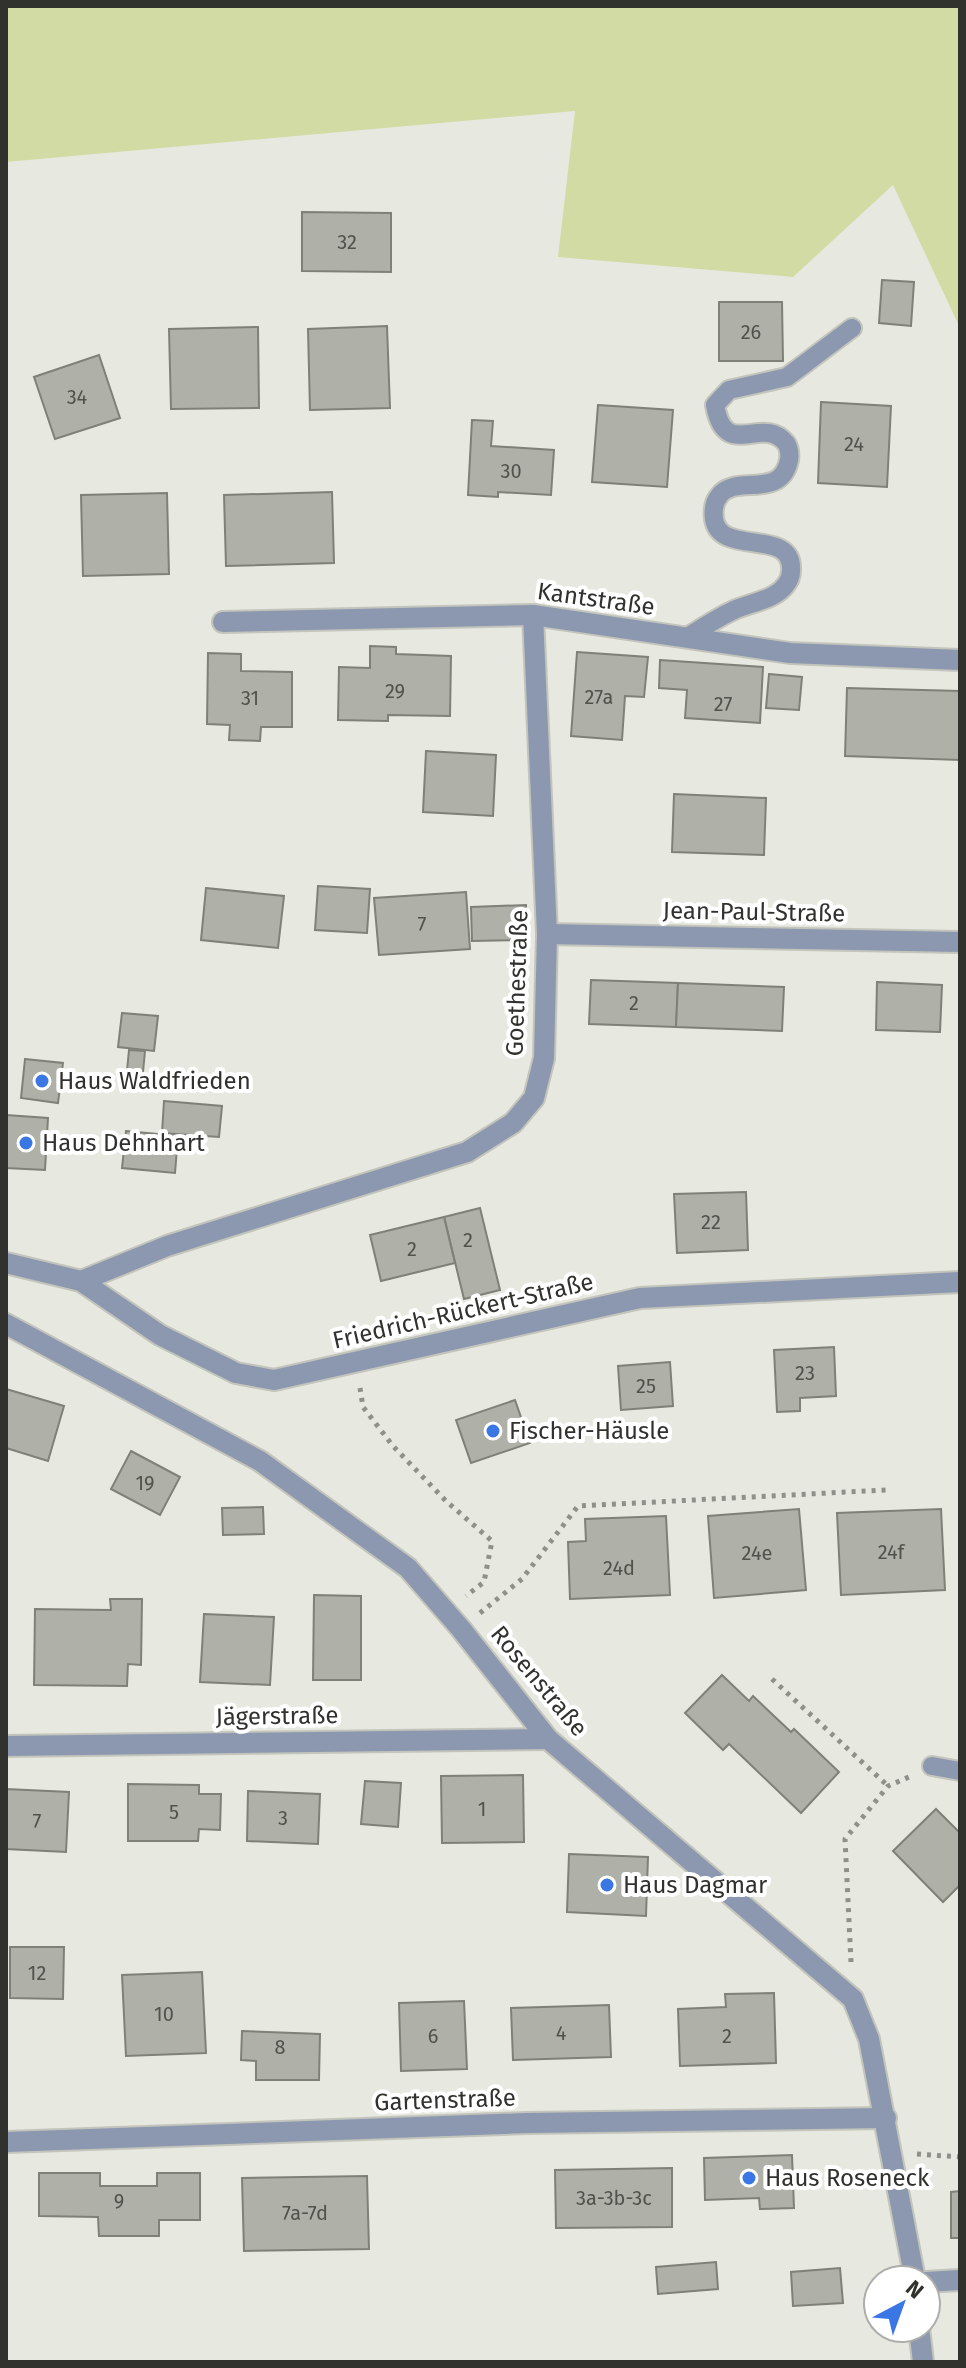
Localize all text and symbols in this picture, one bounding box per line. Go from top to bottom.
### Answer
house number: 32 [337,230,357,254]
house number: 26 [741,320,761,344]
house number: 34 [67,385,88,409]
house number: 24 [844,432,864,456]
house number: 30 [500,459,522,483]
street label: Kantstraße [535,577,657,621]
house number: 29 [385,679,405,703]
house number: 27a [585,685,613,709]
house number: 31 [241,686,259,710]
house number: 27 [714,692,732,716]
street label: Jean-Paul-Straße [662,896,846,928]
street label: Goethestraße [500,909,534,1057]
house number: 7 [418,912,427,936]
house number: 2 [629,991,639,1015]
place label: Haus Waldfrieden [58,1067,251,1095]
marker: Haus Waldfrieden [33,1072,51,1090]
place label: Haus Dehnhart [42,1129,205,1157]
marker: Haus Dehnhart [17,1134,35,1152]
house number: 22 [701,1210,721,1234]
house number: 2 [463,1228,473,1252]
house number: 2 [407,1237,417,1261]
street label: Friedrich-Rückert-Straße [330,1267,596,1355]
house number: 23 [795,1361,815,1385]
house number: 25 [636,1374,656,1398]
place label: Fischer-Häusle [509,1417,669,1445]
marker: Fischer-Häusle [484,1422,502,1440]
house number: 19 [135,1471,155,1495]
house number: 24f [878,1540,906,1564]
house number: 24e [742,1541,772,1565]
house number: 24d [603,1556,635,1580]
street label: Rosenstraße [485,1620,593,1742]
street label: Jägerstraße [215,1701,339,1731]
house number: 1 [478,1797,486,1821]
house number: 5 [169,1800,179,1824]
house number: 3 [278,1806,288,1830]
house number: 7 [33,1809,42,1833]
place label: Haus Dagmar [623,1871,768,1899]
marker: Haus Dagmar [598,1876,616,1894]
house number: 12 [28,1961,46,1985]
house number: 10 [154,2002,174,2026]
house number: 4 [556,2021,567,2045]
house number: 6 [428,2024,438,2048]
house number: 2 [722,2024,732,2048]
house number: 8 [274,2035,286,2059]
street label: Gartenstraße [374,2084,516,2116]
place label: Haus Roseneck [765,2164,930,2192]
marker: Haus Roseneck [740,2169,758,2187]
house number: 3a-3b-3c [576,2186,652,2210]
house number: 9 [114,2189,124,2213]
house number: 7a-7d [282,2201,328,2225]
north arrow [862,2264,942,2344]
text: N [900,2274,929,2304]

